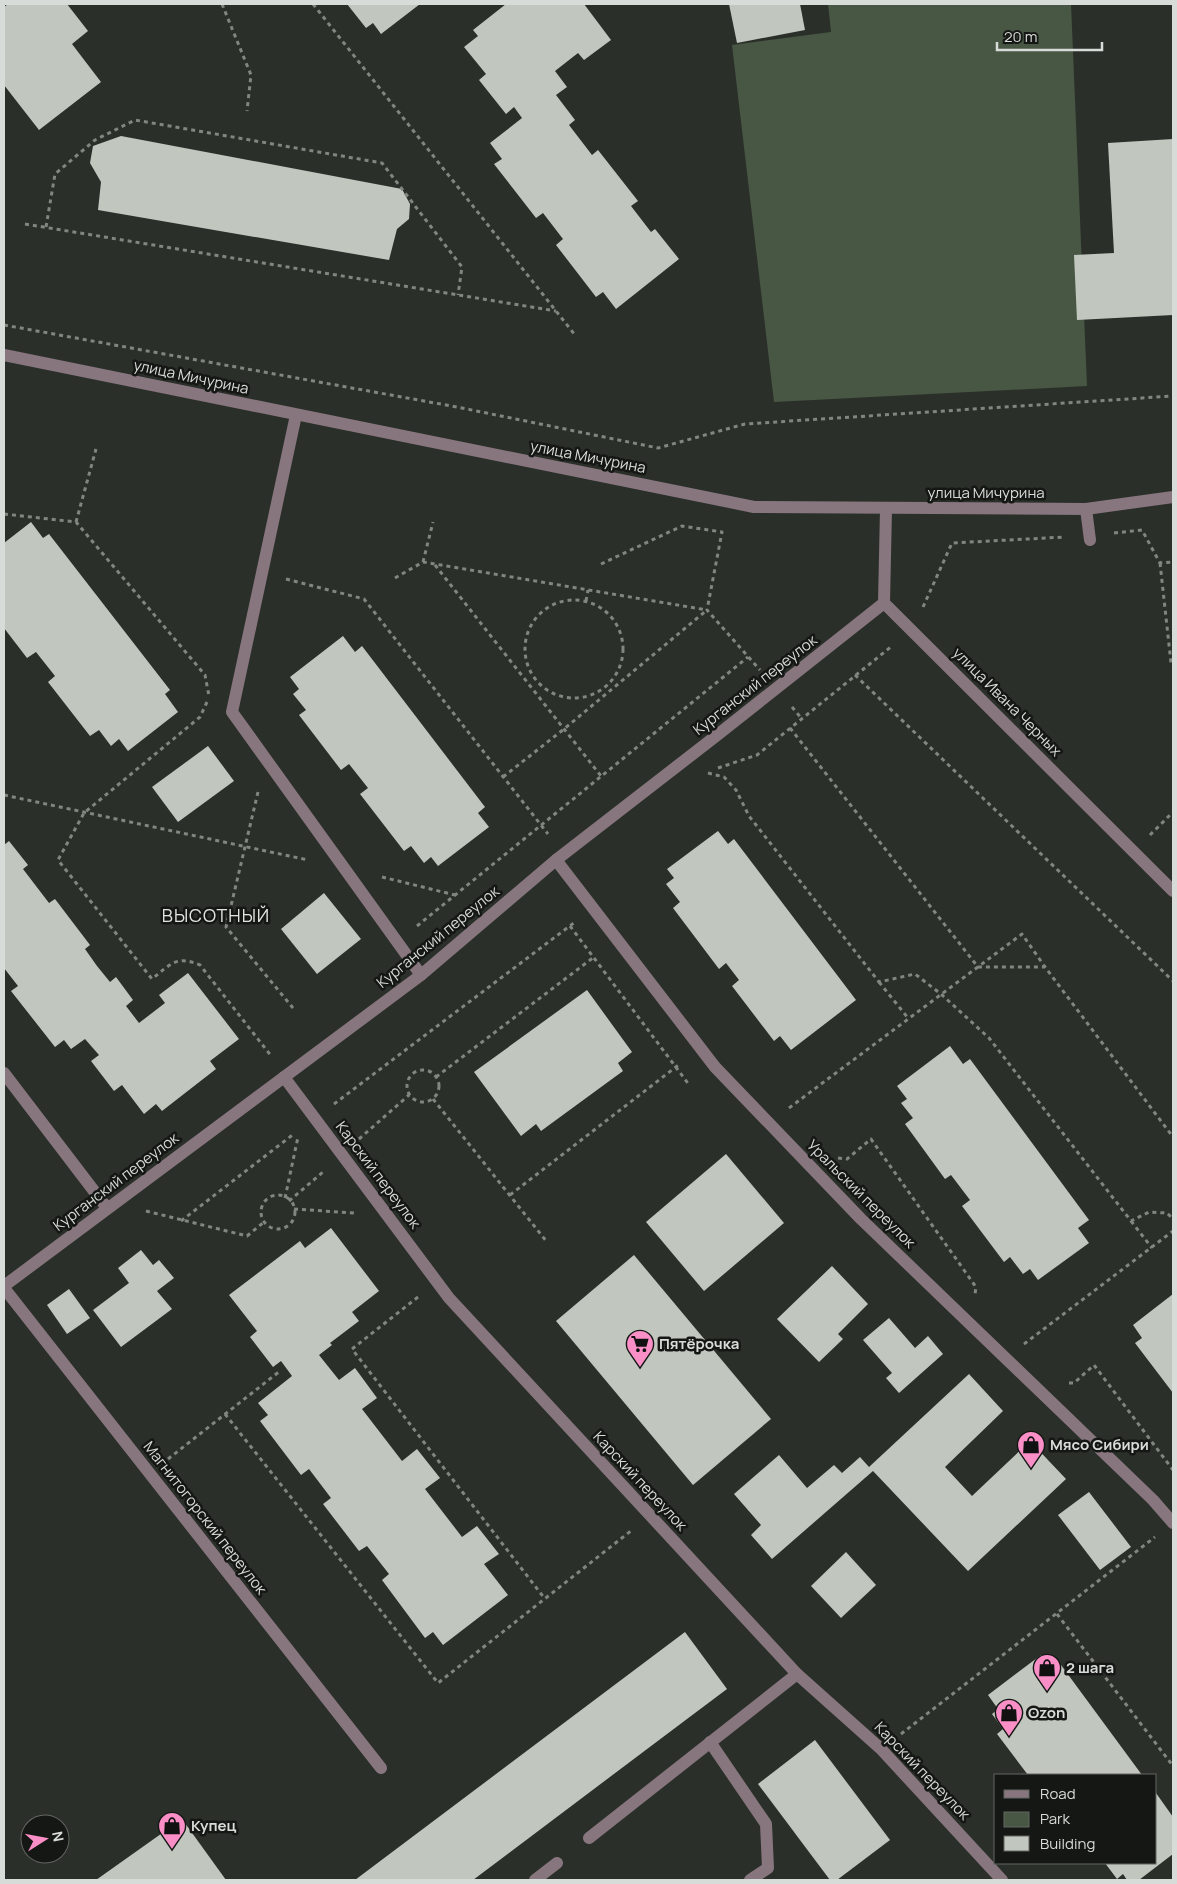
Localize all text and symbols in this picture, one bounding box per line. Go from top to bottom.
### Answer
scale bar [997,20,1102,52]
text: 20 m [1004,26,1037,47]
street label: улица Мичурина [132,354,251,399]
street label: улица Мичурина [529,435,648,478]
street label: улица Мичурина [927,482,1045,503]
street label: Курганский переулок [688,629,822,740]
street label: улица Ивана Черных [948,642,1067,761]
street label: Курганский переулок [372,880,504,993]
district label: ВЫСОТНЫЙ [162,903,270,927]
street label: Карский переулок [331,1117,426,1233]
street label: Курганский переулок [49,1127,183,1236]
street label: Уральский переулок [802,1135,921,1253]
supermarket icon: Пятёрочка [625,1329,655,1368]
place label: Пятёрочка [659,1333,739,1354]
street label: Карский переулок [589,1426,693,1536]
shop icon: Мясо Сибири [1016,1430,1046,1469]
place label: Мясо Сибири [1050,1434,1149,1455]
street label: Магнитогорский переулок [139,1437,272,1599]
shop icon: 2 шага [1032,1653,1062,1692]
place label: 2 шага [1066,1657,1114,1678]
shop icon: Ozon [994,1698,1024,1737]
place label: Ozon [1028,1702,1065,1723]
street label: Карский переулок [870,1717,975,1825]
legend [994,1774,1157,1864]
text: Road [1040,1783,1076,1804]
text: Park [1040,1808,1070,1829]
shop icon: Купец [157,1811,187,1850]
north arrow [20,1814,70,1864]
place label: Купец [191,1815,237,1836]
text: N [48,1830,69,1843]
text: Building [1040,1833,1095,1854]

